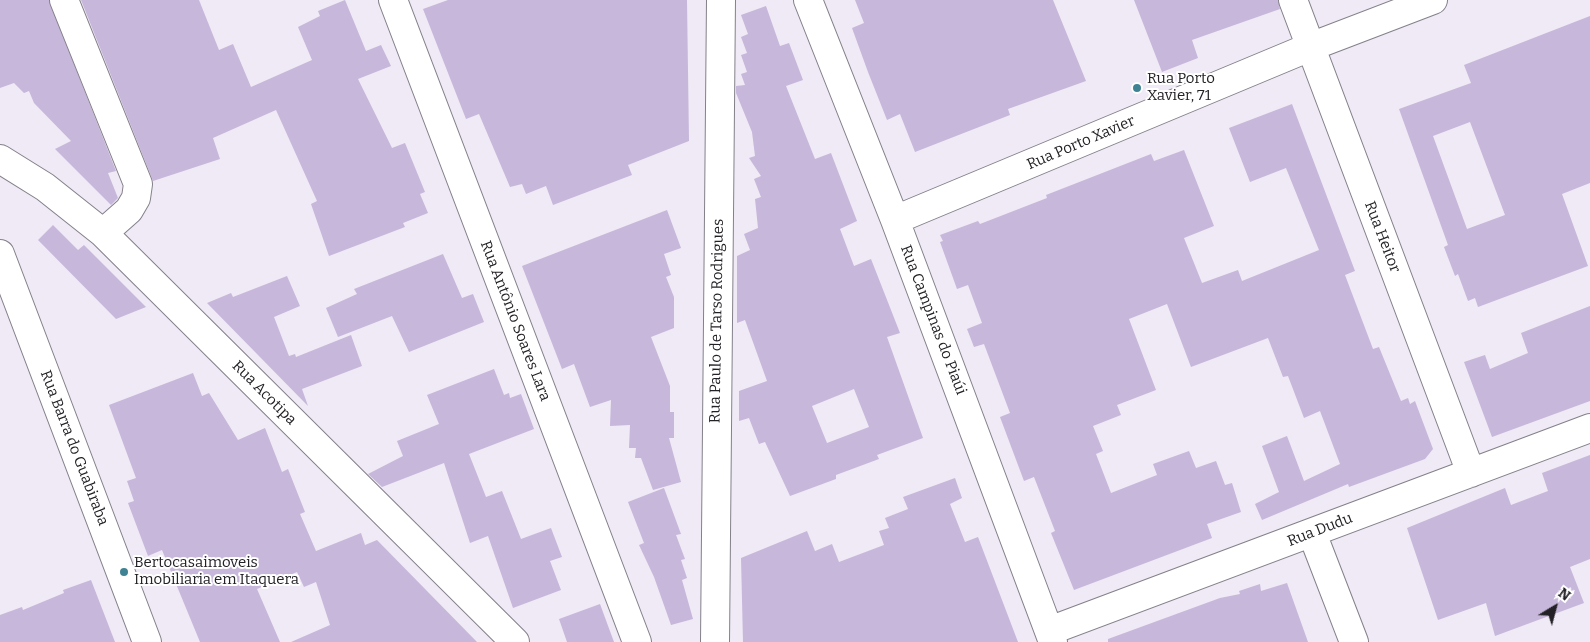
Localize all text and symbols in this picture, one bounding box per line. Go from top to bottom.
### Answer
place label: Rua Porto Xavier, 71 [1147,70,1215,105]
marker: Rua Porto Xavier, 71 [1131,82,1143,94]
street label: Rua Porto Xavier [1024,112,1138,174]
street label: Rua Heitor [1360,199,1404,275]
street label: Rua Paulo de Tarso Rodrigues [706,219,728,423]
street label: Rua Antônio Soares Lara [476,238,554,404]
street label: Rua Campinas do Piaúi [896,243,970,397]
street label: Rua Acotipa [228,357,300,429]
street label: Rua Barra do Guabiraba [36,368,112,528]
street label: Rua Dudu [1285,509,1355,551]
place label: Bertocasaimoveis Imobiliaria em Itaquera [134,554,299,589]
marker: Bertocasaimoveis Imobiliaria em Itaquera [118,566,130,578]
north arrow [1530,582,1580,632]
text: N [1555,585,1574,605]

